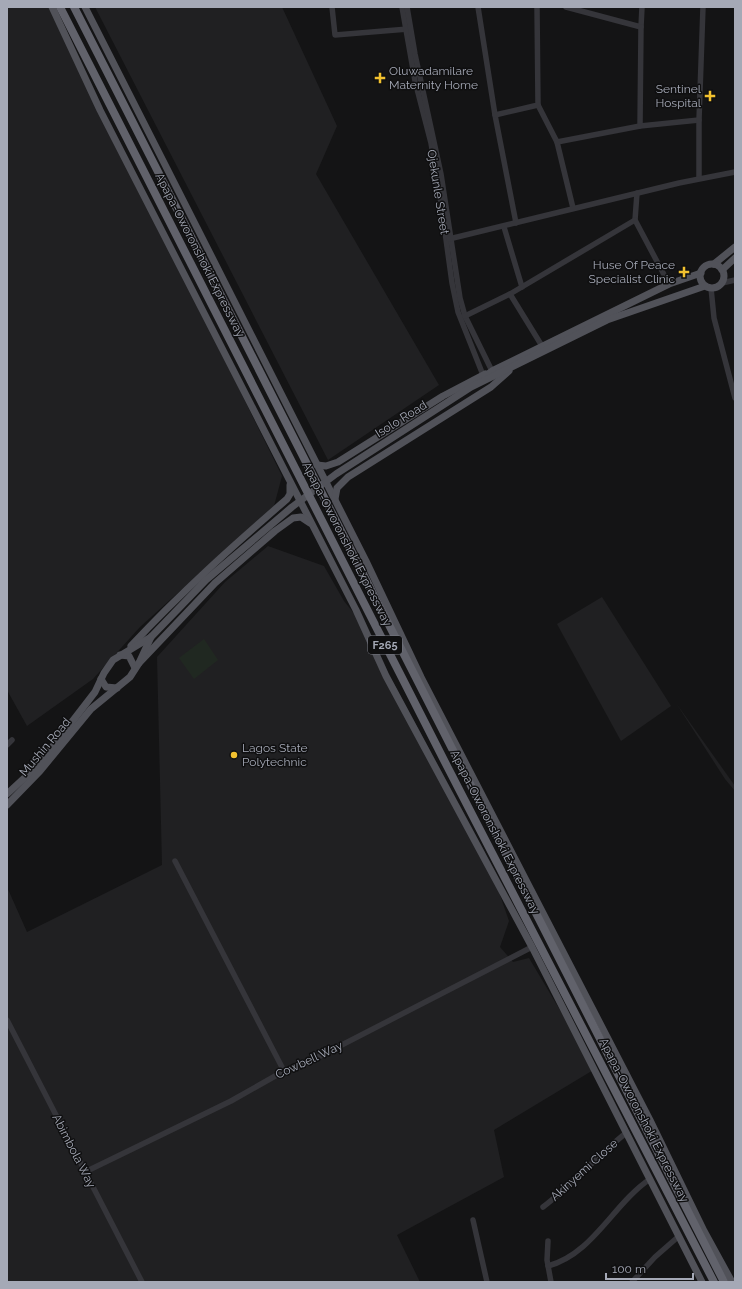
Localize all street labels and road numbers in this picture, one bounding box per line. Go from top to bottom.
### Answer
street label: Ojekunle Street [424,148,452,236]
street label: Apapa-Oworonshoki Expressway [152,170,248,340]
street label: Isolo Road [373,398,429,440]
street label: Apapa-Oworonshoki Expressway [299,459,395,629]
road number: F265 [368,636,402,654]
street label: Mushin Road [17,715,73,779]
street label: Apapa-Oworonshoki Expressway [447,747,543,917]
street label: Apapa-Oworonshoki Expressway [596,1035,692,1205]
street label: Cowbell Way [273,1038,345,1082]
street label: Abimbola Way [49,1112,99,1191]
street label: Akinyemi Close [548,1136,620,1204]

